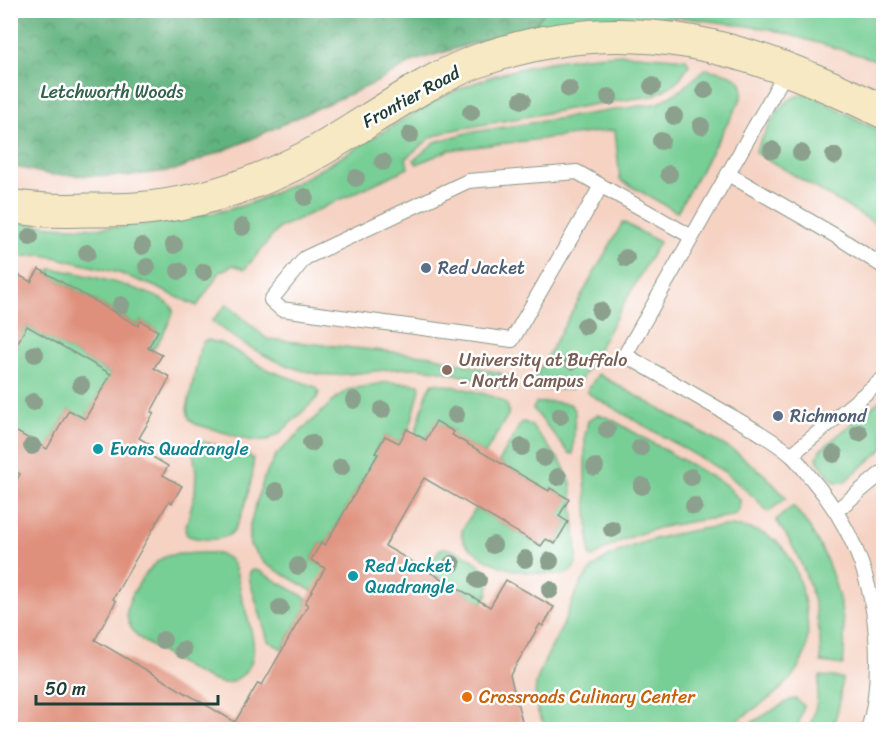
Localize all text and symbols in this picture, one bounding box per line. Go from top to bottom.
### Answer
street label: Frontier Road [356,56,467,137]
park label: Letchworth Woods [41,76,184,108]
place label: Red Jacket [438,252,525,284]
marker: Red Jacket [419,261,433,275]
place label: University at Buffalo - North Campus [459,344,627,397]
marker: University at Buffalo - North Campus [440,363,454,377]
place label: Richmond [790,400,868,432]
marker: Richmond [771,409,785,423]
place label: Evans Quadrangle [110,433,249,465]
marker: Evans Quadrangle [91,442,105,456]
place label: Red Jacket Quadrangle [365,550,455,603]
marker: Red Jacket Quadrangle [346,569,360,583]
scale bar [36,668,218,706]
text: 50 m [45,673,86,705]
place label: Crossroads Culinary Center [479,681,696,713]
marker: Crossroads Culinary Center [460,690,474,704]

